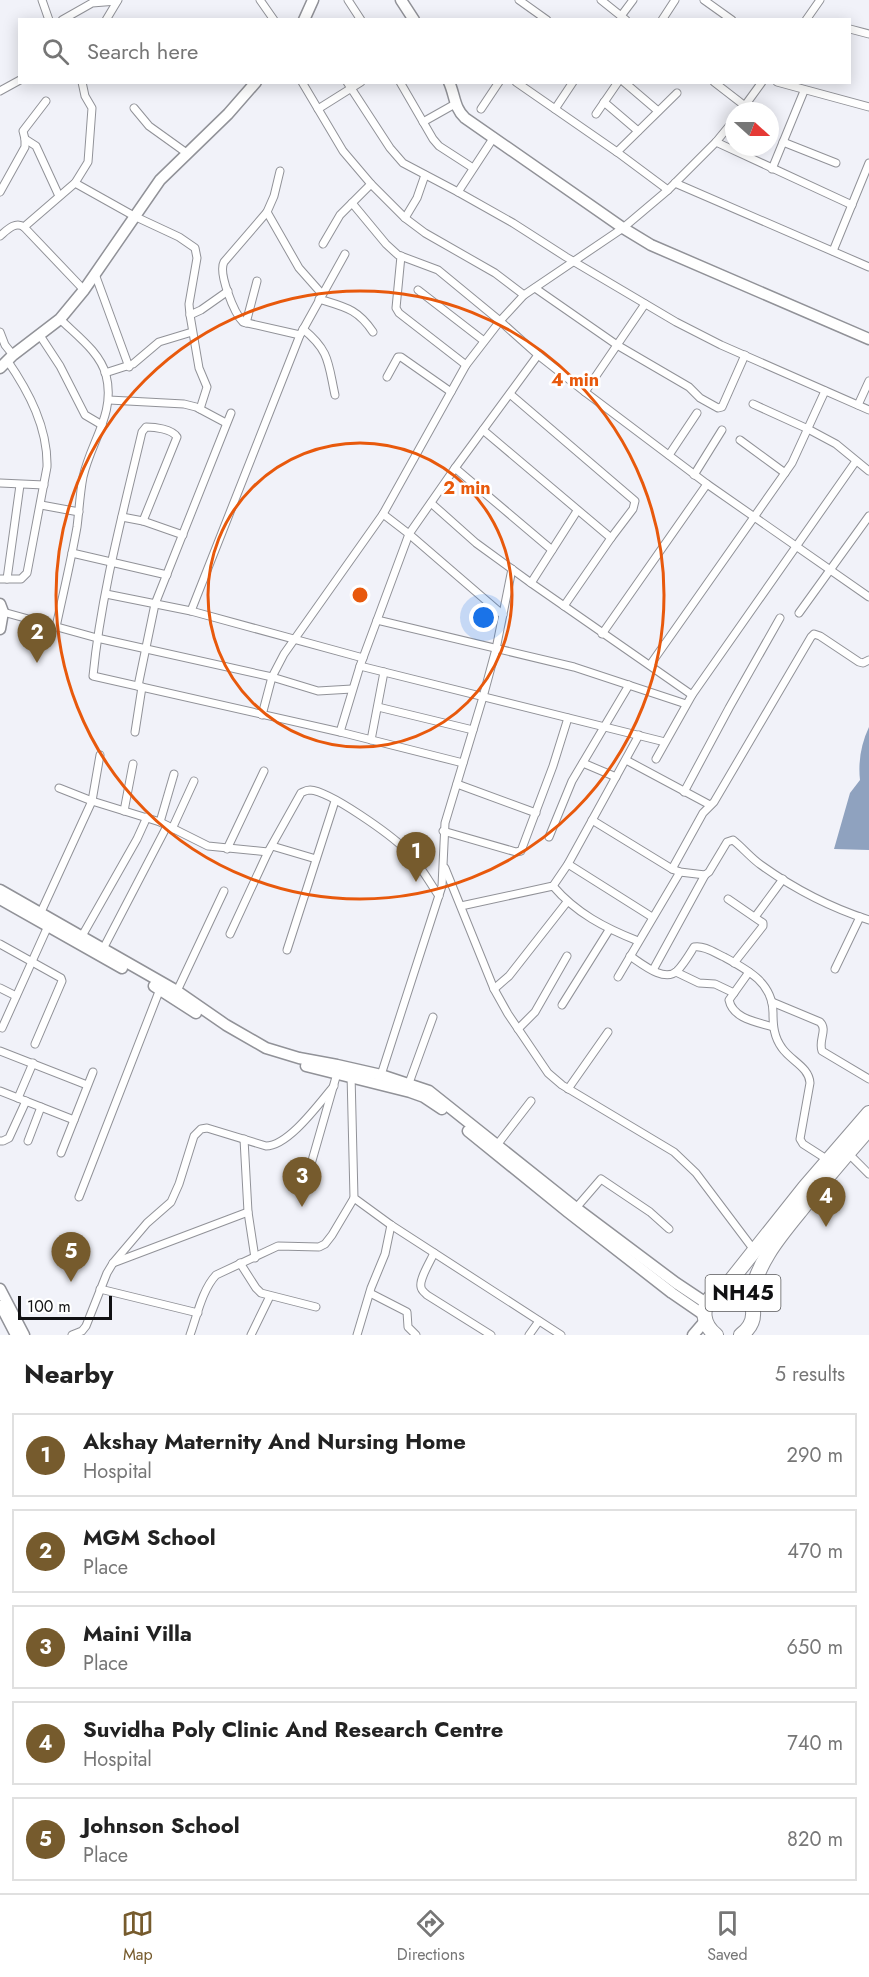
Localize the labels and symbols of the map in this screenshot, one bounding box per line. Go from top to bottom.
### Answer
north arrow [725,102,779,156]
text: 4 min [551,367,599,393]
text: 2 min [443,475,491,501]
centre of rings [350,585,370,605]
your location [469,603,498,632]
pin: 2 [18,614,57,663]
pin: 1 [396,832,436,882]
pin: 3 [282,1158,322,1207]
pin: 4 [806,1178,846,1227]
pin: 5 [52,1232,90,1282]
road number: NH45 [706,1275,780,1311]
scale bar [18,1293,112,1320]

